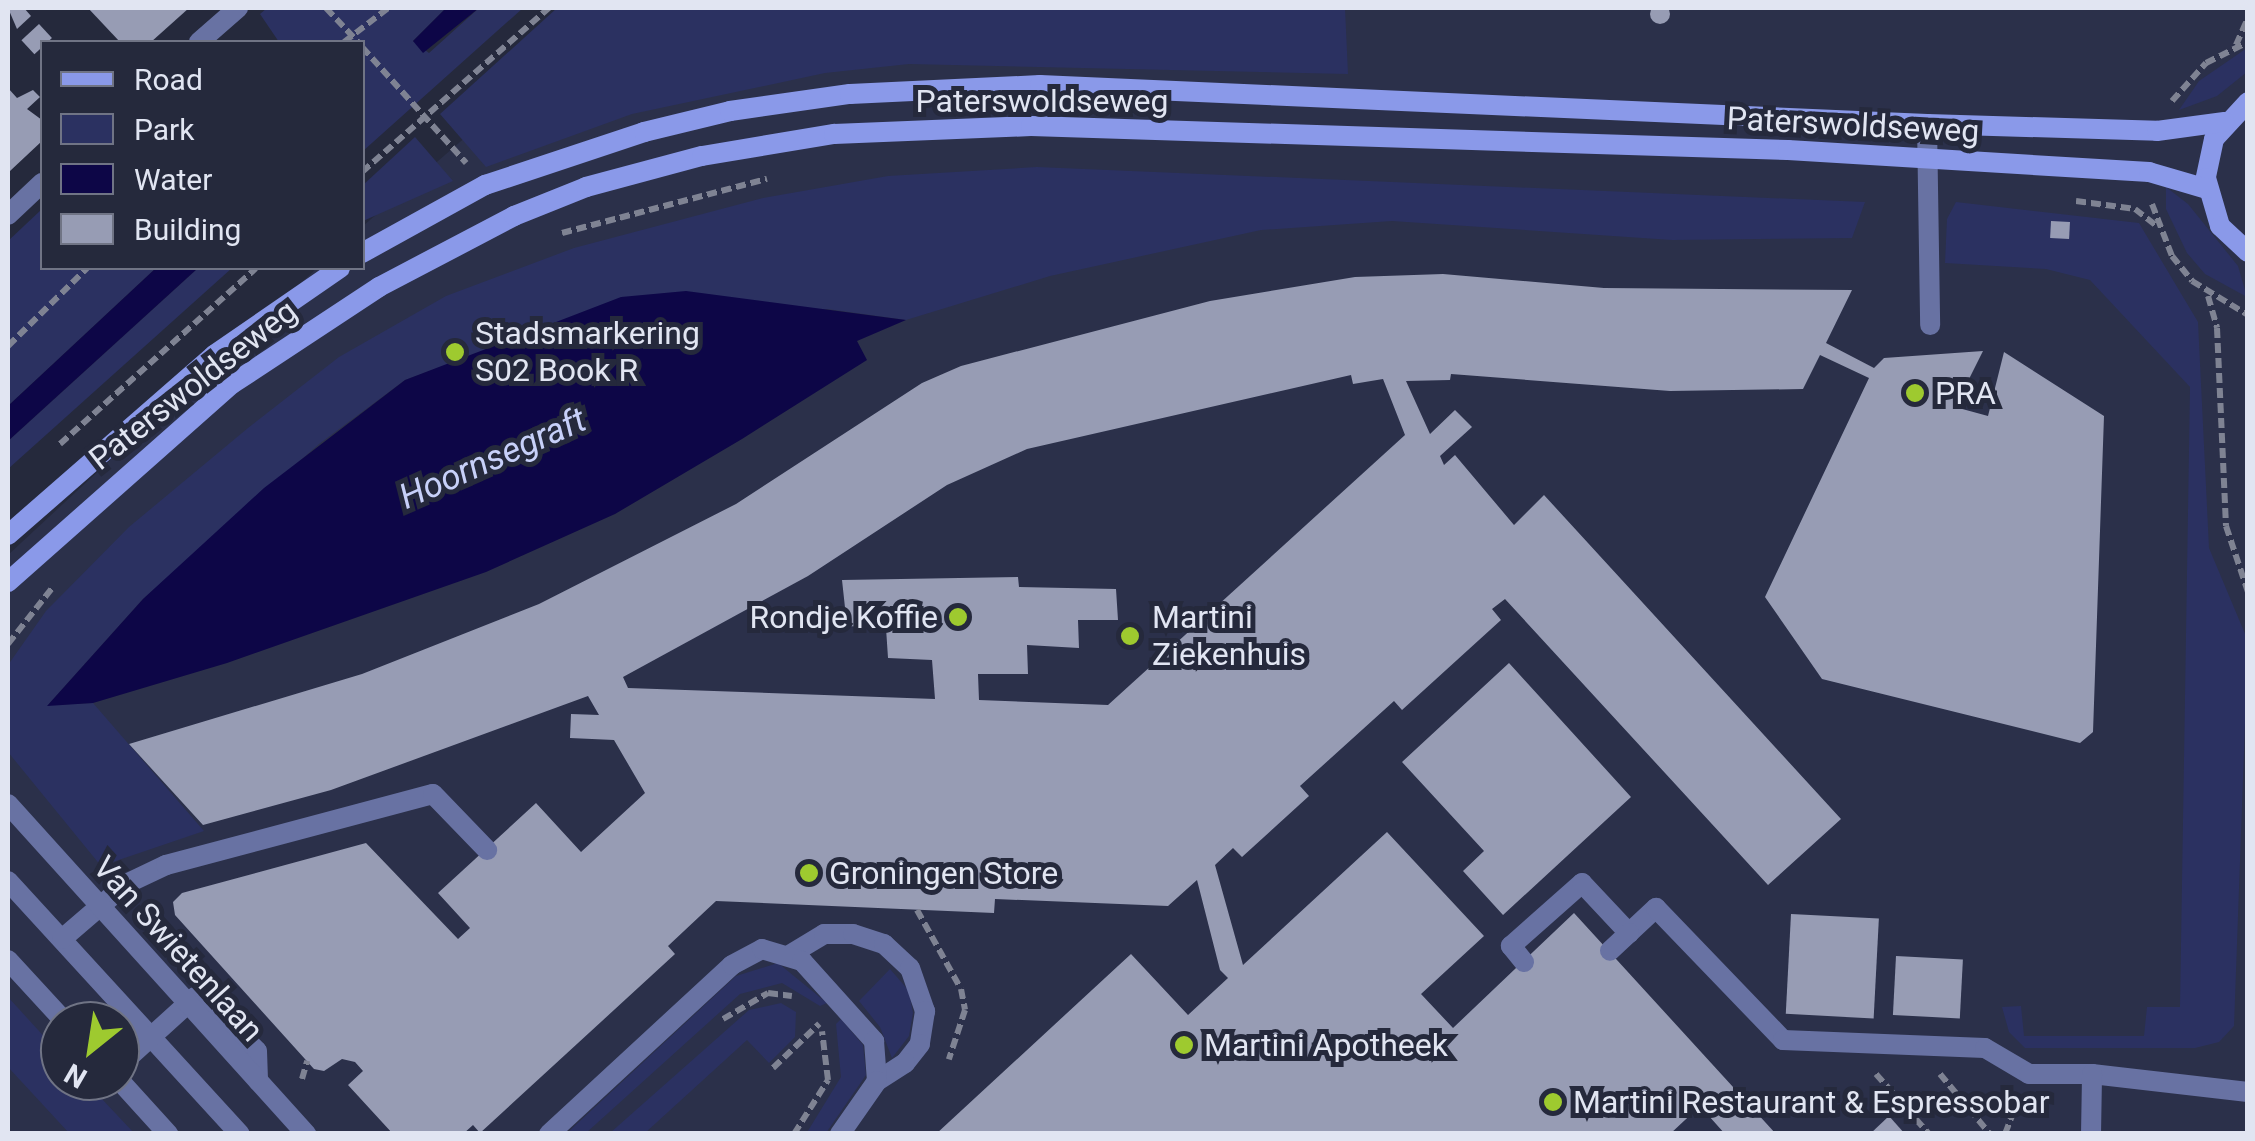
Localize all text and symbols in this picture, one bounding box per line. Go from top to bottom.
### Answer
legend [40,40,365,270]
text: Road [134,62,203,97]
street label: Paterswoldseweg [916,82,1168,120]
street label: Paterswoldseweg [1726,99,1980,151]
text: Park [134,112,194,147]
text: Water [134,162,212,197]
text: Building [134,212,241,247]
street label: Paterswoldseweg [82,292,304,478]
place label: Stadsmarkering S02 Book R [475,315,700,390]
marker: Stadsmarkering S02 Book R [444,341,466,363]
place label: PRA [1935,374,1996,412]
marker: PRA [1904,382,1926,404]
water label: Hoornsegraft [393,399,593,519]
place label: Rondje Koffie [750,598,938,636]
place label: Martini Ziekenhuis [1152,599,1306,674]
marker: Rondje Koffie [947,606,969,628]
marker: Martini Ziekenhuis [1117,623,1143,649]
street label: Van Swietenlaan [85,849,271,1049]
place label: Groningen Store [829,854,1058,892]
marker: Groningen Store [798,862,820,884]
north arrow [40,1001,140,1101]
place label: Martini Apotheek [1204,1026,1448,1064]
marker: Martini Apotheek [1173,1034,1195,1056]
text: N [59,1056,93,1095]
place label: Martini Restaurant & Espressobar [1573,1083,2050,1121]
marker: Martini Restaurant & Espressobar [1542,1091,1564,1113]

